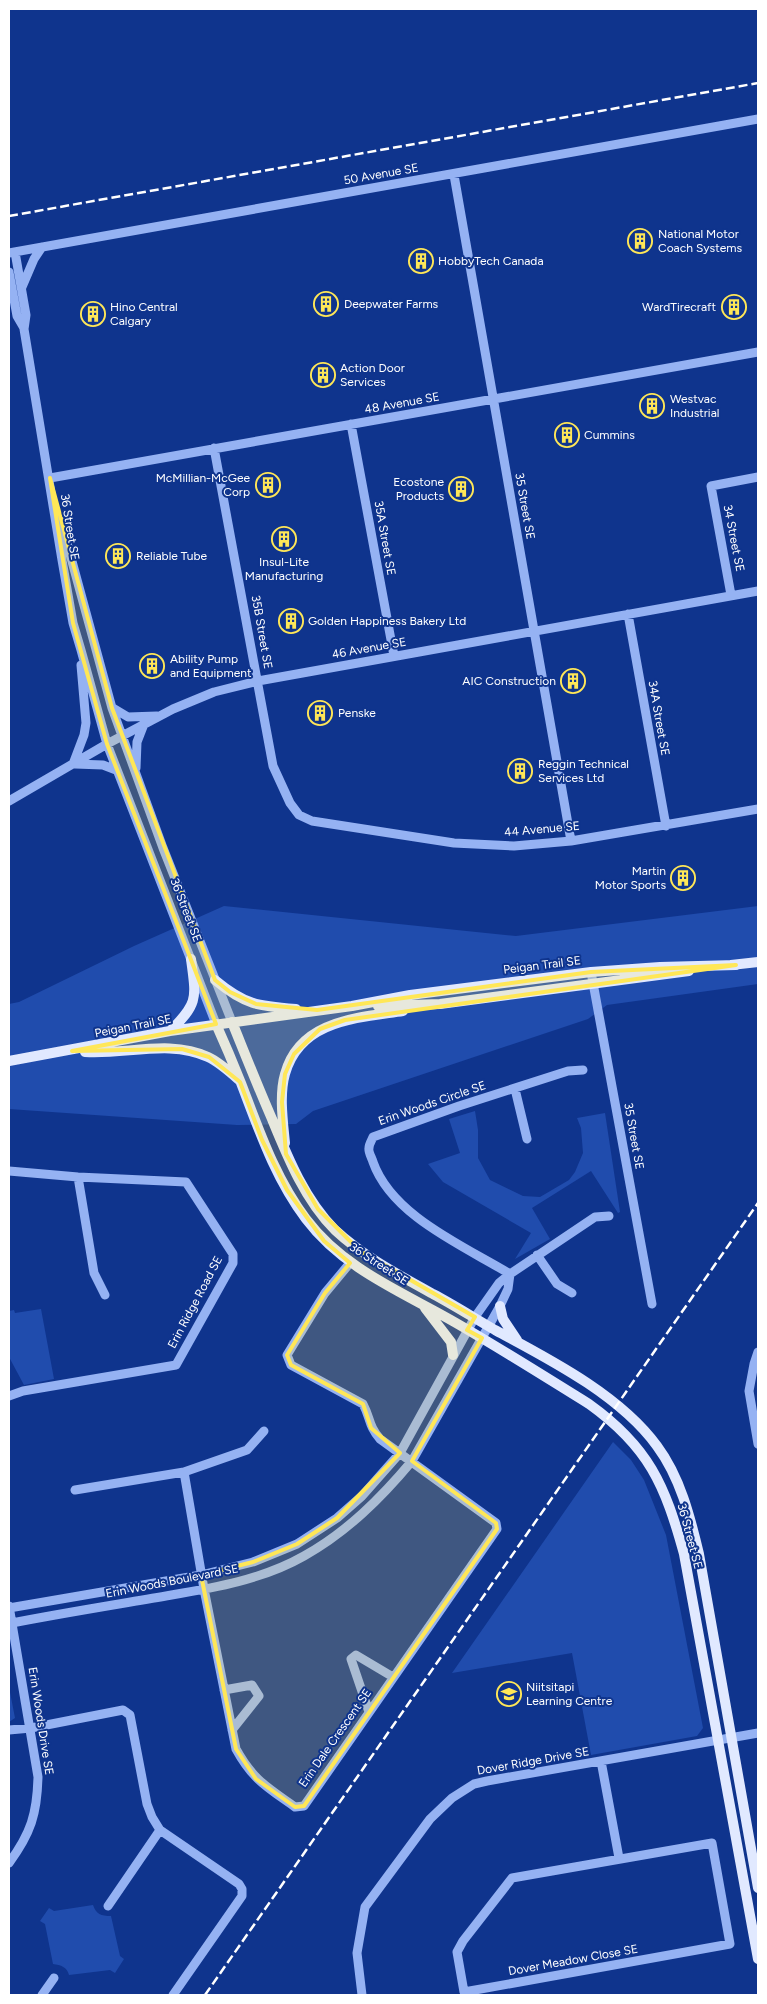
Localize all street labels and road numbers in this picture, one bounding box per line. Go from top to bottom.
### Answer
street label: 50 Avenue SE [343,161,419,187]
street label: 48 Avenue SE [363,390,441,416]
street label: 35 Street SE [512,472,538,540]
street label: 36 Street SE [58,493,82,561]
street label: 35A Street SE [372,500,398,576]
street label: 34 Street SE [721,503,747,573]
street label: 35B Street SE [249,594,275,670]
street label: 46 Avenue SE [331,635,407,661]
street label: 34A Street SE [645,679,673,757]
street label: 44 Avenue SE [504,819,580,839]
street label: 36 Street SE [167,876,205,944]
street label: Peigan Trail SE [502,953,582,977]
street label: Peigan Trail SE [93,1012,173,1040]
street label: Erin Woods Circle SE [376,1078,488,1128]
street label: 35 Street SE [621,1102,647,1170]
street label: 36 Street SE [347,1240,411,1288]
street label: Erin Ridge Road SE [165,1253,225,1351]
street label: 36 Street SE [675,1502,705,1570]
street label: Erin Woods Boulevard SE [104,1561,240,1601]
street label: Erin Woods Drive SE [26,1666,56,1776]
street label: Erin Dale Crescent SE [296,1686,374,1790]
street label: Dover Ridge Drive SE [476,1744,590,1778]
street label: Dover Meadow Close SE [507,1942,639,1978]

